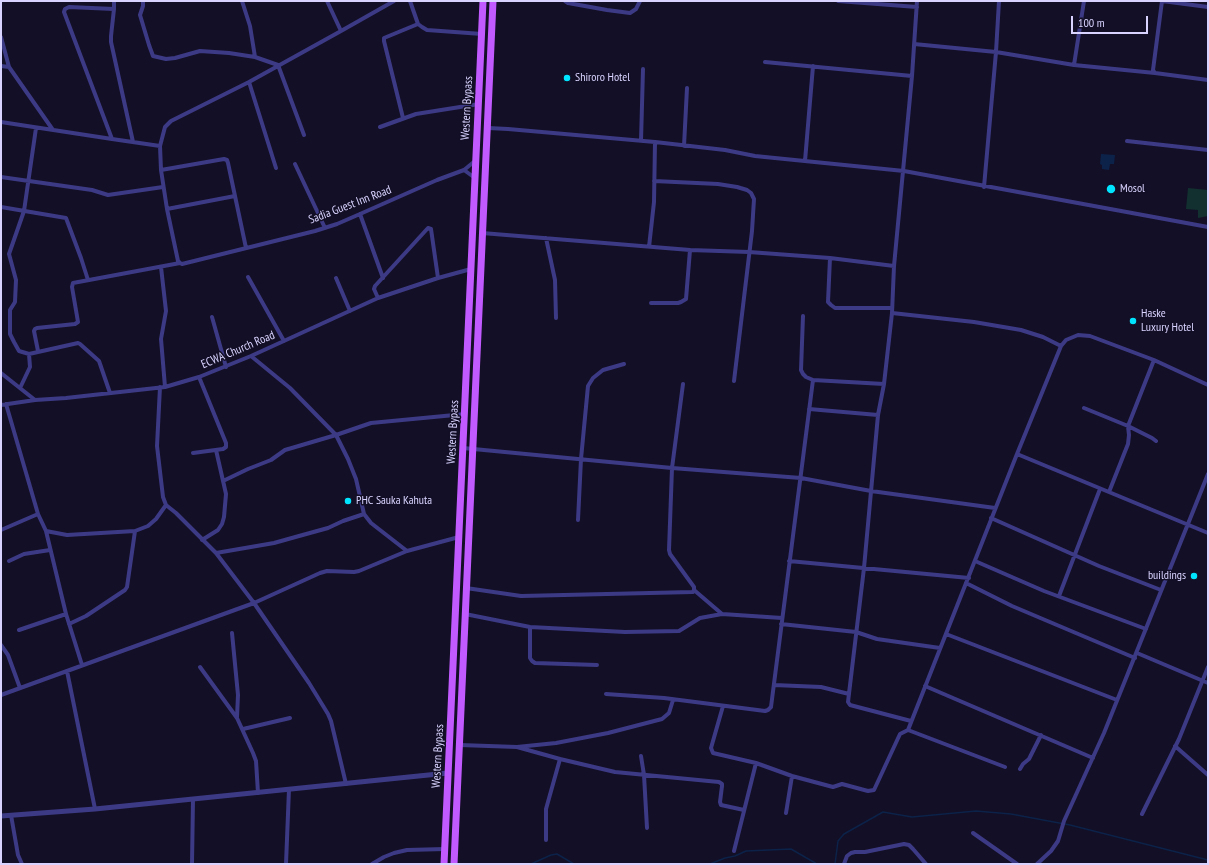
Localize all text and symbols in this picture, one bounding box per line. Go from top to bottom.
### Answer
scale bar [1073,8,1150,34]
text: 100 m [1078,15,1105,30]
place label: Shiroro Hotel [575,71,630,85]
marker: Shiroro Hotel [562,73,572,83]
street label: Western Bypass [458,76,476,140]
place label: Mosol [1120,182,1145,196]
street label: Sadia Guest Inn Road [307,183,393,227]
marker: Mosol [1105,183,1117,195]
place label: Haske Luxury Hotel [1141,307,1194,335]
marker: Haske Luxury Hotel [1128,316,1138,326]
street label: ECWA Church Road [199,328,277,372]
street label: Western Bypass [444,400,462,464]
place label: PHC Sauka Kahuta [356,494,432,508]
marker: PHC Sauka Kahuta [343,496,353,506]
place label: buildings [1148,569,1186,583]
marker: buildings [1189,571,1199,581]
street label: Western Bypass [429,724,447,788]

